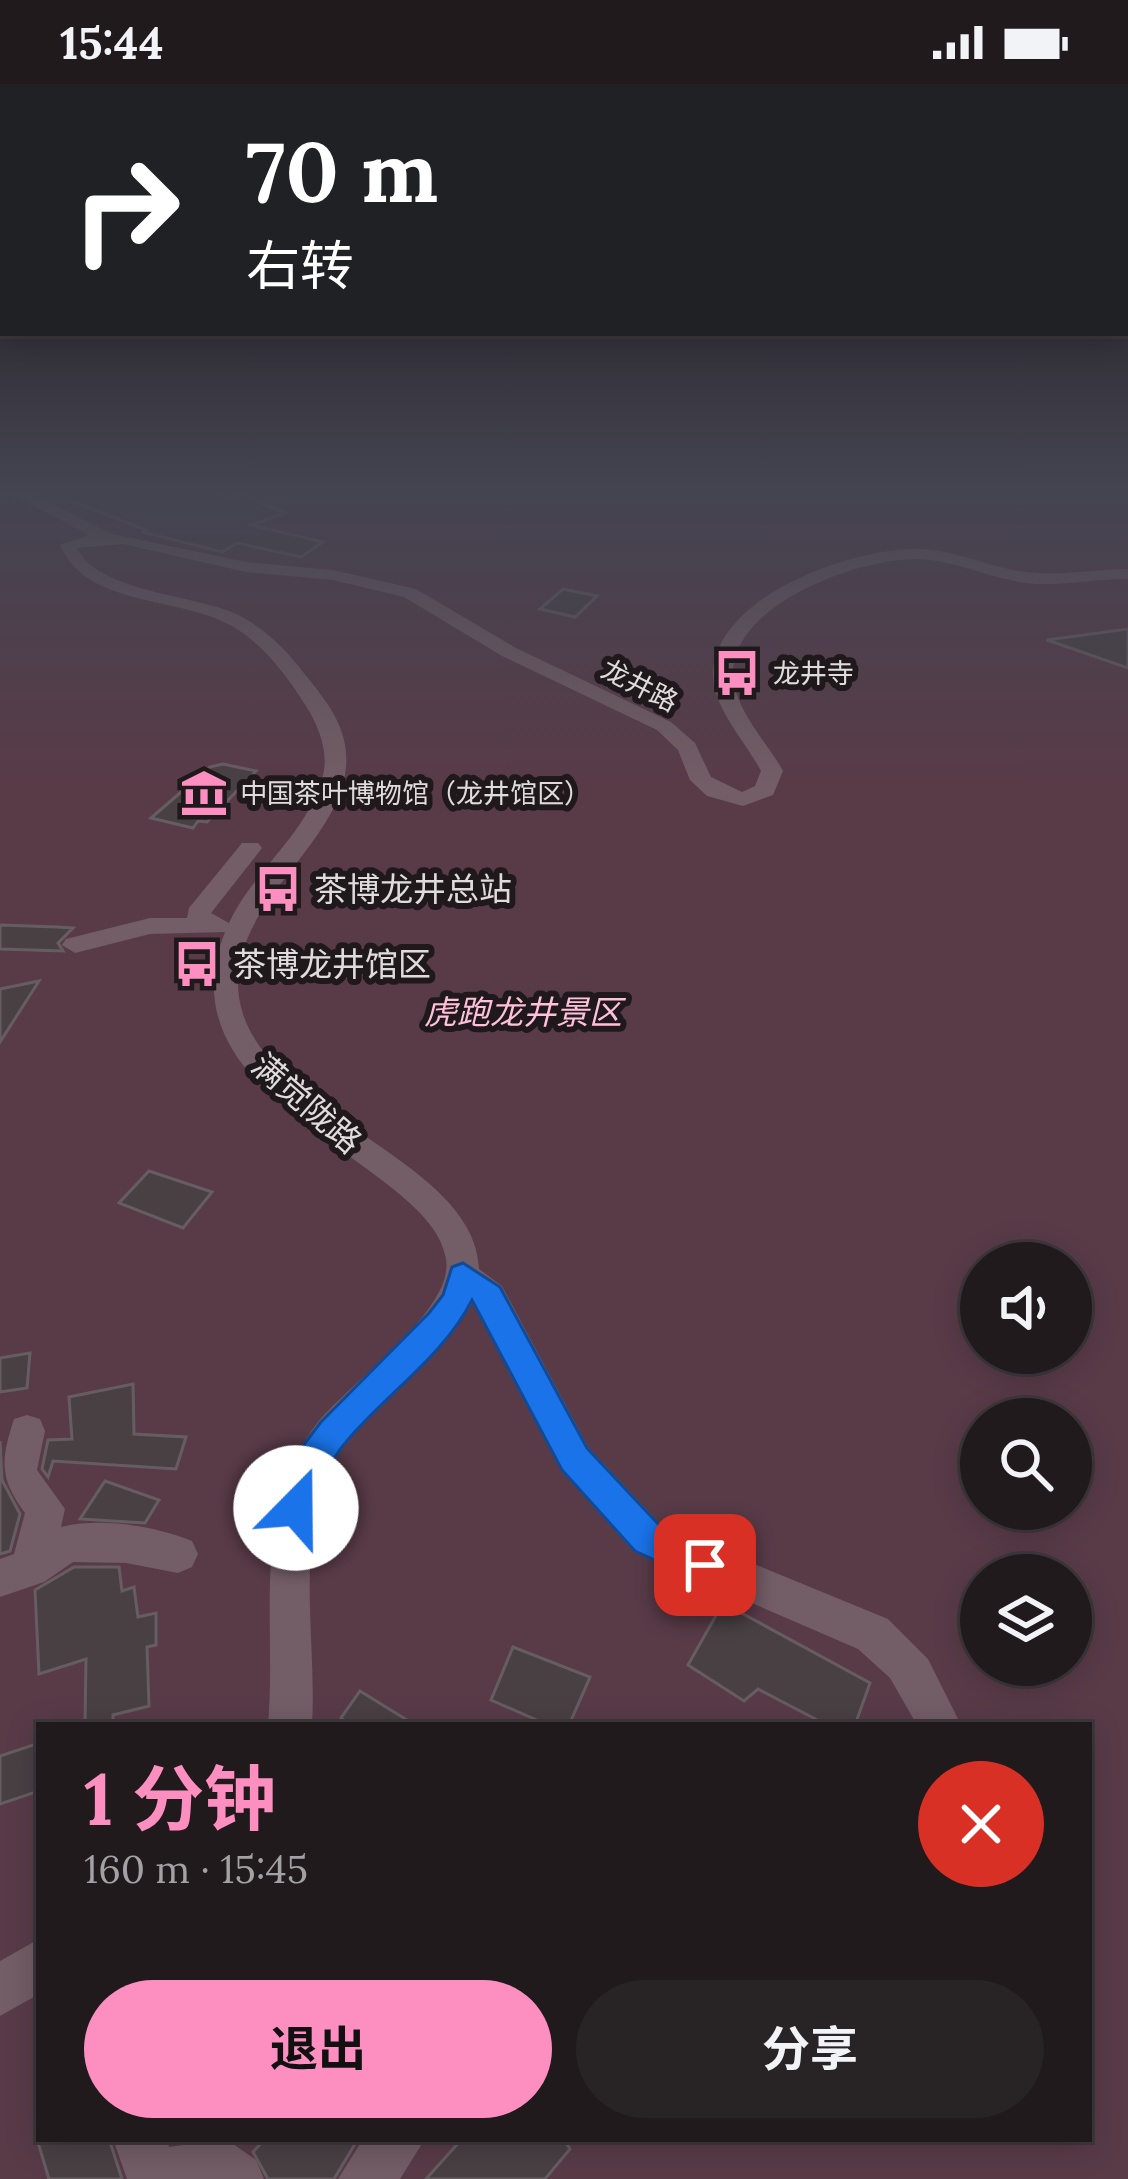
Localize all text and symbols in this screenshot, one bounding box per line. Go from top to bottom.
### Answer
text: 15:44 [60,14,164,71]
text: 70 m [246,117,438,225]
icon: right [48,132,204,288]
text: 右转 [246,231,354,300]
bus stop icon: 龙井寺 [712,648,762,698]
street label: 龙井路 [596,651,684,719]
place label: 龙井寺 [773,656,854,690]
museum icon: 中国茶叶博物馆（龙井馆区） [179,768,229,818]
place label: 中国茶叶博物馆（龙井馆区） [240,776,591,810]
bus stop icon: 茶博龙井总站 [253,864,303,914]
place label: 茶博龙井总站 [314,868,512,910]
bus stop icon: 茶博龙井馆区 [172,939,222,989]
place label: 茶博龙井馆区 [233,943,431,985]
park label: 虎跑龙井景区 [424,991,627,1033]
street label: 满觉陇路 [243,1044,371,1162]
map controls [960,1242,1092,1686]
button: sound [960,1242,1092,1374]
button: search [960,1398,1092,1530]
position arrow [233,1445,359,1571]
pin [654,1514,756,1616]
icon: arrive [672,1532,738,1598]
button: layers [960,1554,1092,1686]
text: 1 分钟 [84,1753,276,1845]
button: close [918,1761,1044,1887]
text: 160 m · 15:45 [84,1844,308,1894]
button: 退出 [84,1980,552,2118]
button: 分享 [576,1980,1044,2118]

